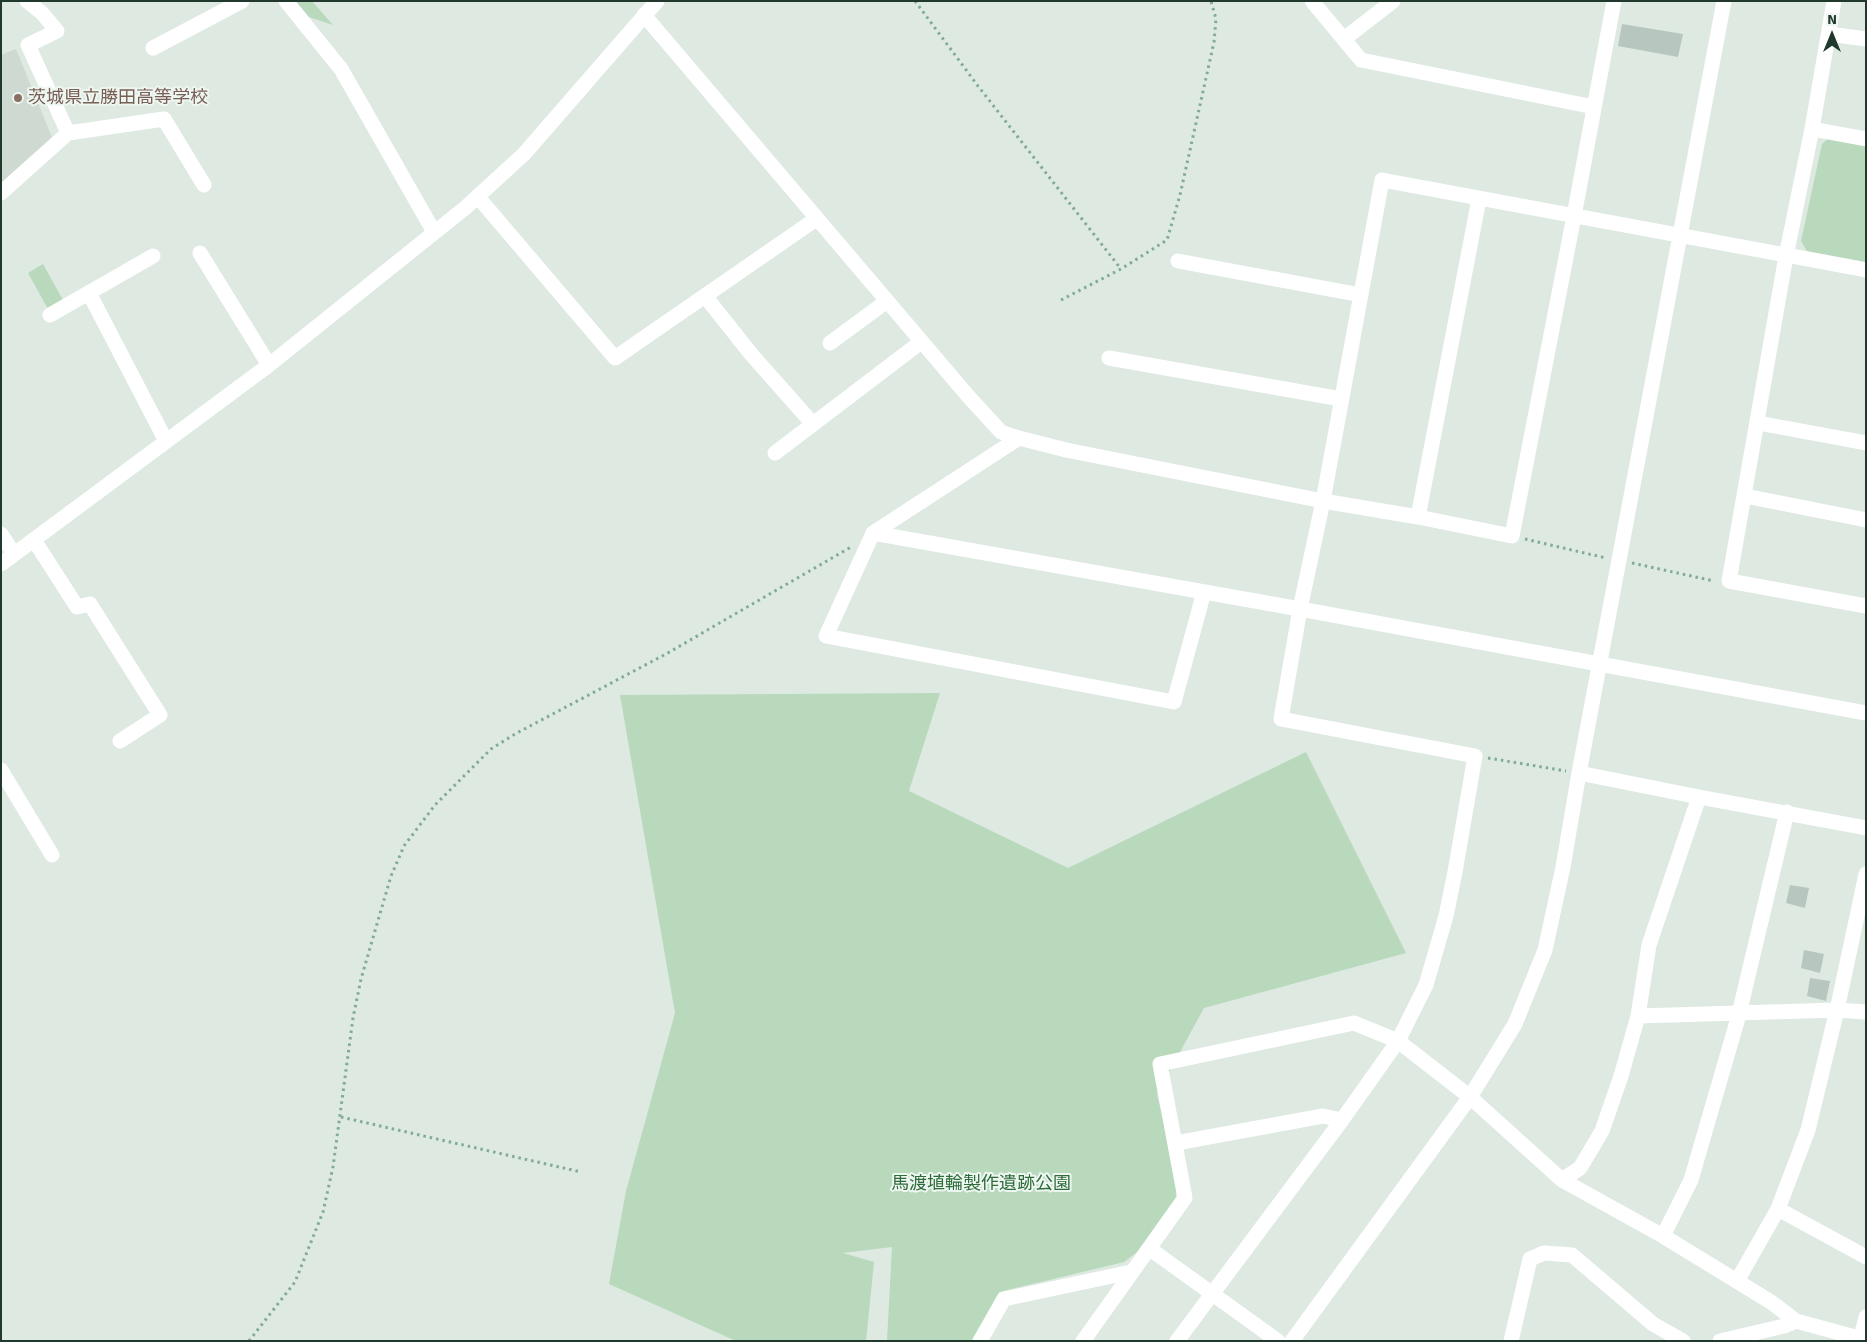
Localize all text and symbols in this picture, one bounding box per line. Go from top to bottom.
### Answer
north arrow [1807,10,1857,60]
text: N [1827,11,1837,28]
place label: 茨城県立勝田高等学校 [28,87,208,109]
marker: 茨城県立勝田高等学校 [12,92,24,104]
park label: 馬渡埴輪製作遺跡公園 [891,1173,1071,1195]

